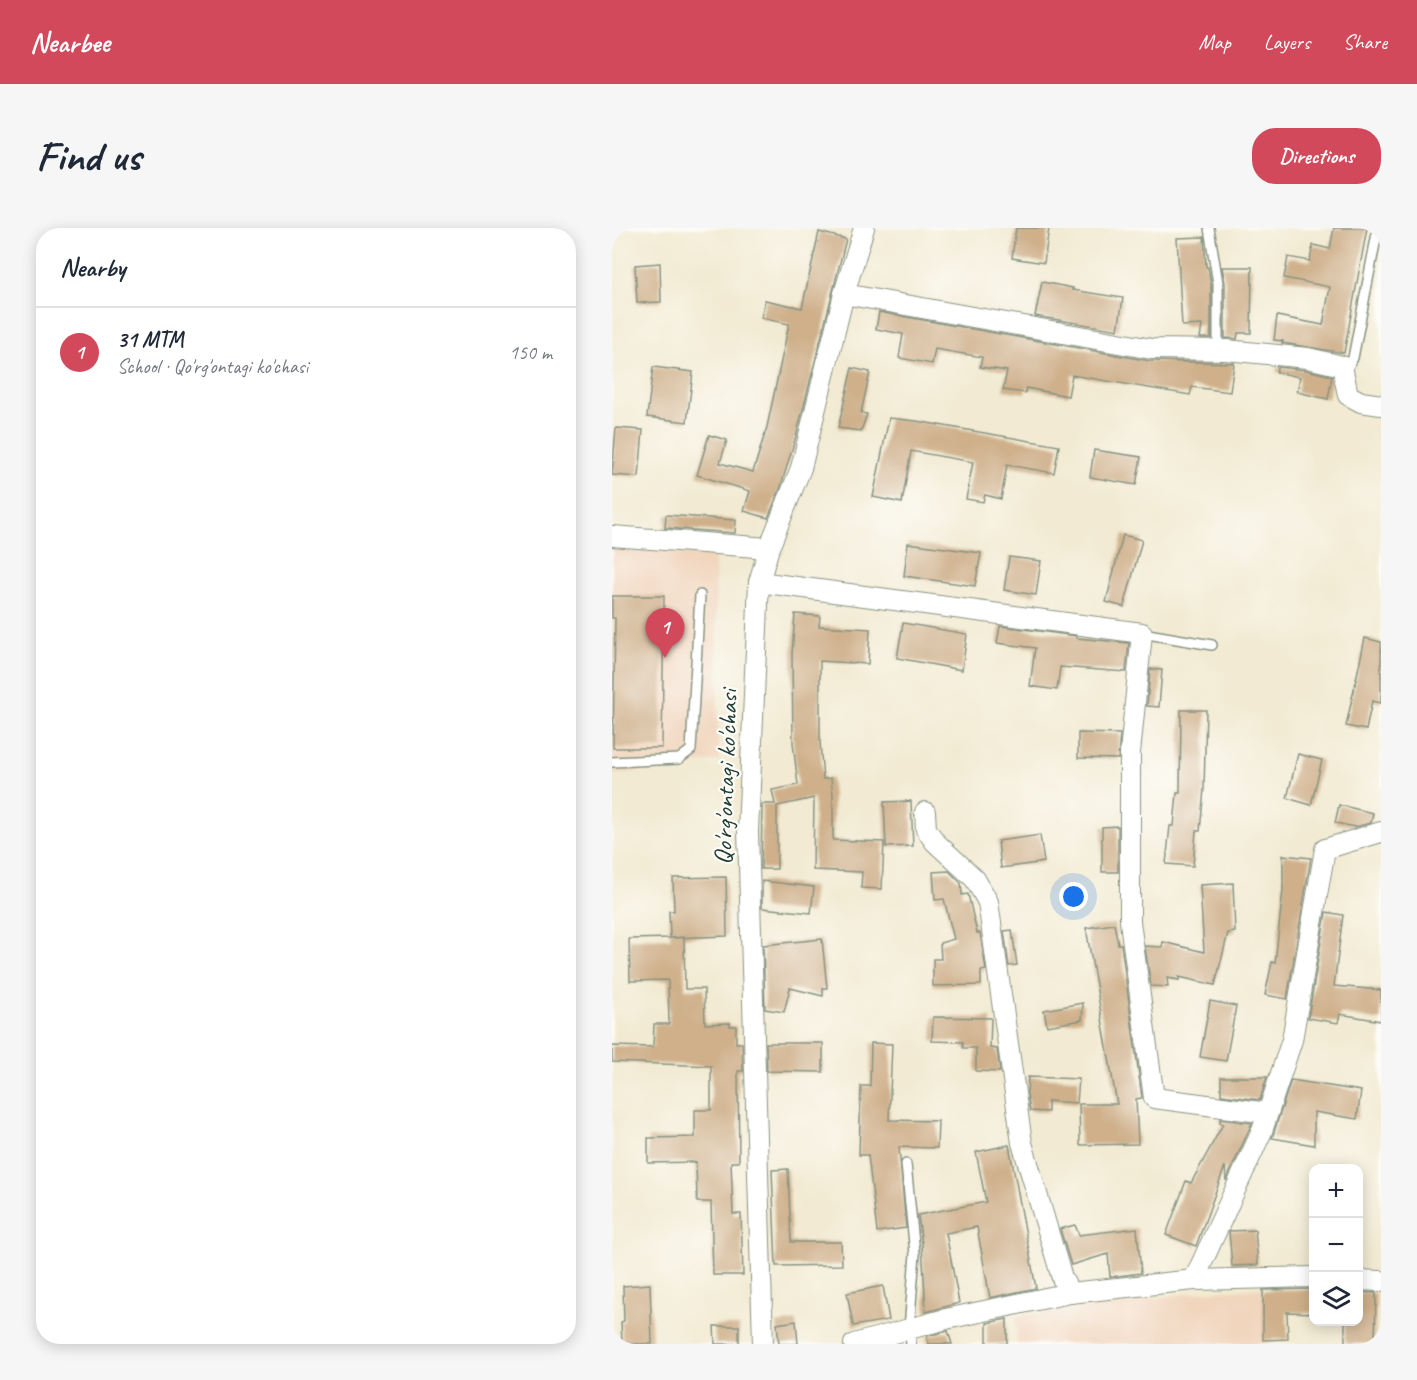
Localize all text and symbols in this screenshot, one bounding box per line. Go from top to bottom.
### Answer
text: Nearbee [30,25,110,60]
text: Map [1198,29,1231,55]
text: Layers [1264,29,1310,55]
text: Share [1343,29,1387,55]
button: Directions [1252,128,1381,184]
text: Find us [36,130,141,183]
text: Nearby [60,251,125,284]
text: 31 MTM [117,326,184,354]
text: 1 [75,340,84,365]
text: 150 m [509,340,552,365]
text: School · Qo'rg'ontagi ko'chasi [117,354,308,379]
pin: 1 [646,608,684,658]
street label: Qo'rg'ontagi ko'chasi [706,686,745,865]
your location [1059,882,1088,911]
map controls [1309,1164,1363,1326]
button: + [1309,1164,1363,1218]
button: − [1309,1218,1363,1272]
button: layers [1309,1272,1363,1326]

